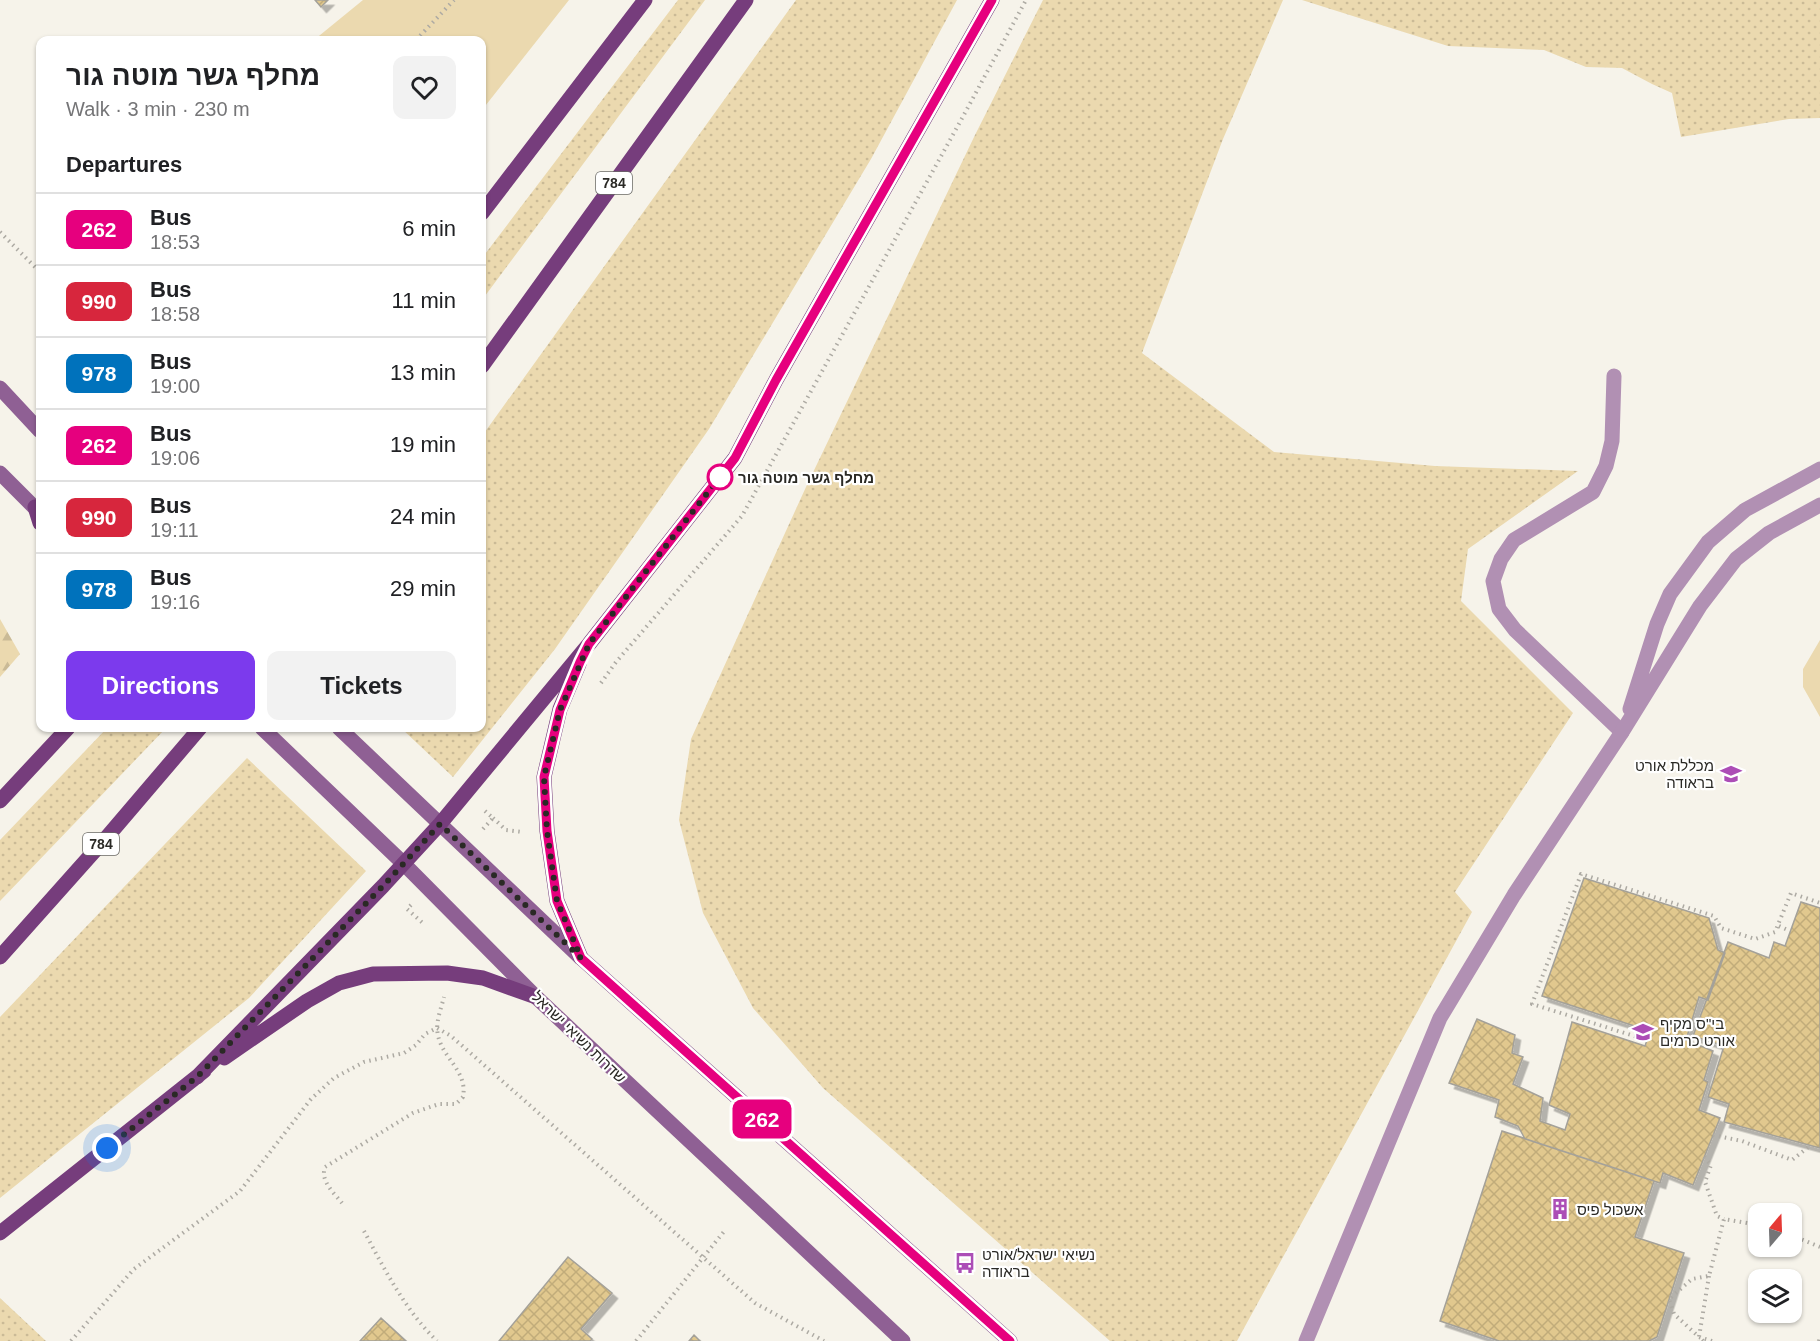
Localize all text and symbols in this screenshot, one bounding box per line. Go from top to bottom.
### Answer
button: heart [393,56,456,119]
text: מחלף גשר מוטה גור [66,60,320,91]
text: Walk · 3 min · 230 m [66,98,250,120]
text: Departures [66,152,182,177]
road number: 784 [596,172,632,194]
text: Bus [150,205,192,230]
text: 6 min [402,216,456,241]
text: 262 [81,218,117,241]
text: 18:53 [150,231,200,253]
text: Bus [150,277,192,302]
text: 11 min [392,288,456,313]
text: 990 [81,290,117,313]
text: 18:58 [150,303,200,325]
text: Bus [150,349,192,374]
text: 13 min [390,360,456,385]
text: 978 [81,362,117,385]
text: 19:00 [150,375,200,397]
text: Bus [150,421,192,446]
text: 19 min [390,432,456,457]
text: 262 [81,434,117,457]
text: 19:06 [150,447,200,469]
marker: מחלף גשר מוטה גור [707,464,733,490]
place label: מחלף גשר מוטה גור [738,469,874,486]
text: Bus [150,493,192,518]
text: 24 min [390,504,456,529]
text: 990 [81,506,117,529]
text: 19:11 [150,519,199,541]
text: Bus [150,565,192,590]
text: 29 min [390,576,456,601]
text: 978 [81,578,117,601]
text: 19:16 [150,591,200,613]
button: Directions [66,651,255,720]
button: Tickets [267,651,456,720]
place label: מכללת אורט בראודה [1635,757,1714,791]
school or university icon: מכללת אורט בראודה [1719,762,1743,786]
road number: 784 [83,833,119,855]
street label: שדרות נשיאי ישראל [529,988,629,1086]
place label: בי"ס מקיף אורט כרמים [1660,1015,1735,1049]
school or university icon: בי"ס מקיף אורט כרמים [1631,1020,1655,1044]
line badge: 262 [728,1100,796,1138]
text: 262 [744,1108,780,1131]
your location [92,1133,122,1163]
building icon: אשכול פיס [1548,1197,1572,1221]
place label: אשכול פיס [1577,1201,1644,1218]
north arrow [1748,1203,1802,1257]
map controls [1748,1203,1802,1323]
place label: נשיאי ישראל/אורט בראודה [982,1246,1095,1280]
bus stop icon: נשיאי ישראל/אורט בראודה [953,1251,977,1275]
button: layers [1748,1269,1802,1323]

